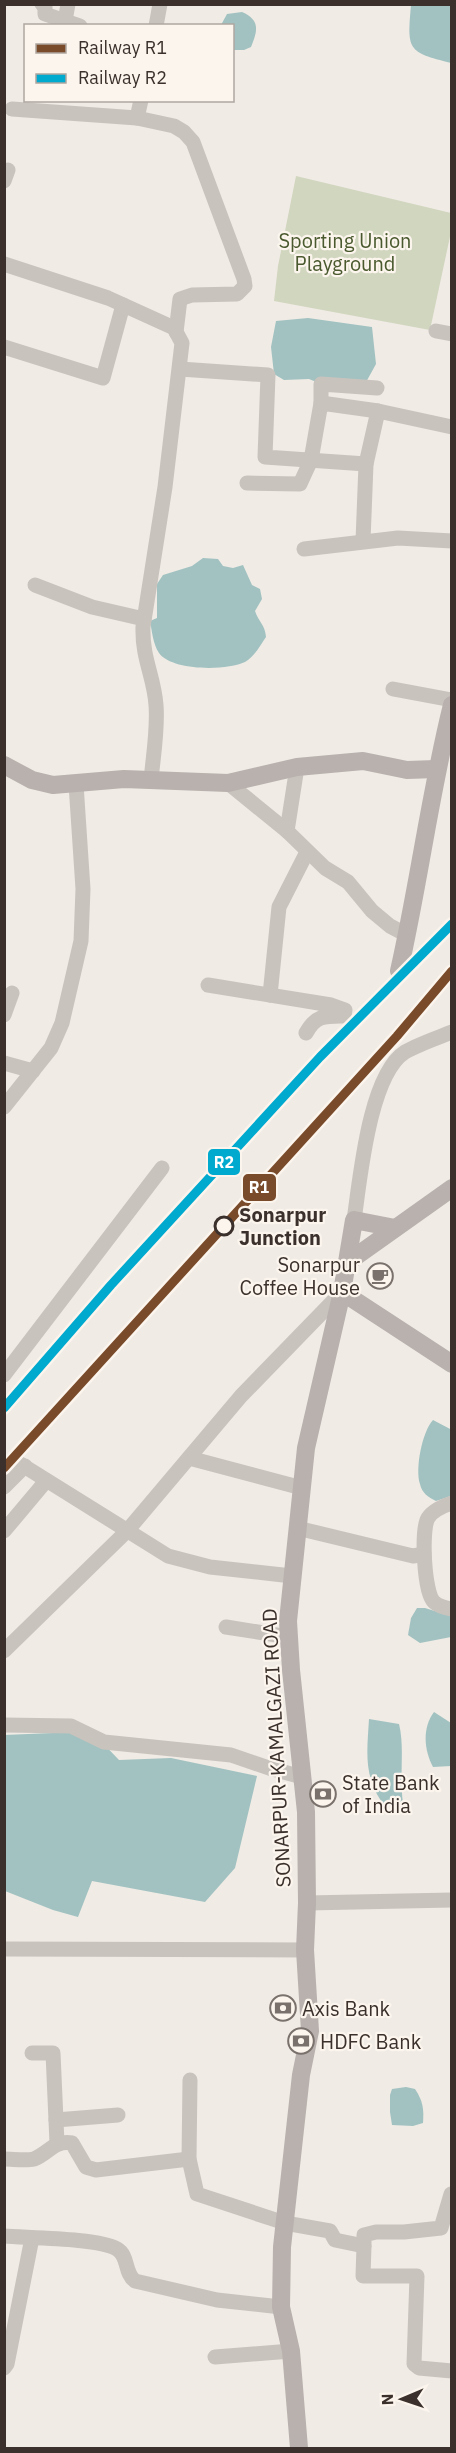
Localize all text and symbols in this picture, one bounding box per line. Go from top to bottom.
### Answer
legend [24,24,234,102]
text: Railway R1 [78,36,167,59]
text: Railway R2 [78,66,167,89]
park label: Sporting Union Playground [279,227,411,277]
line badge: R2 [207,1148,241,1176]
text: R2 [214,1152,234,1172]
line badge: R1 [242,1173,277,1202]
text: R1 [249,1177,270,1197]
place label: Sonarpur Junction [239,1201,326,1251]
marker: Sonarpur Junction [214,1216,234,1236]
place label: Sonarpur Coffee House [240,1251,360,1301]
cafe icon: Sonarpur Coffee House [365,1261,395,1291]
street label: SONARPUR-KAMALGAZI ROAD [255,1608,297,1888]
place label: State Bank of India [342,1769,440,1819]
bank icon: State Bank of India [308,1779,338,1809]
bank icon: Axis Bank [268,1993,298,2023]
place label: Axis Bank [302,1995,391,2022]
bank icon: HDFC Bank [286,2026,316,2056]
place label: HDFC Bank [320,2028,422,2055]
north arrow [372,2369,432,2429]
text: N [377,2393,397,2406]

